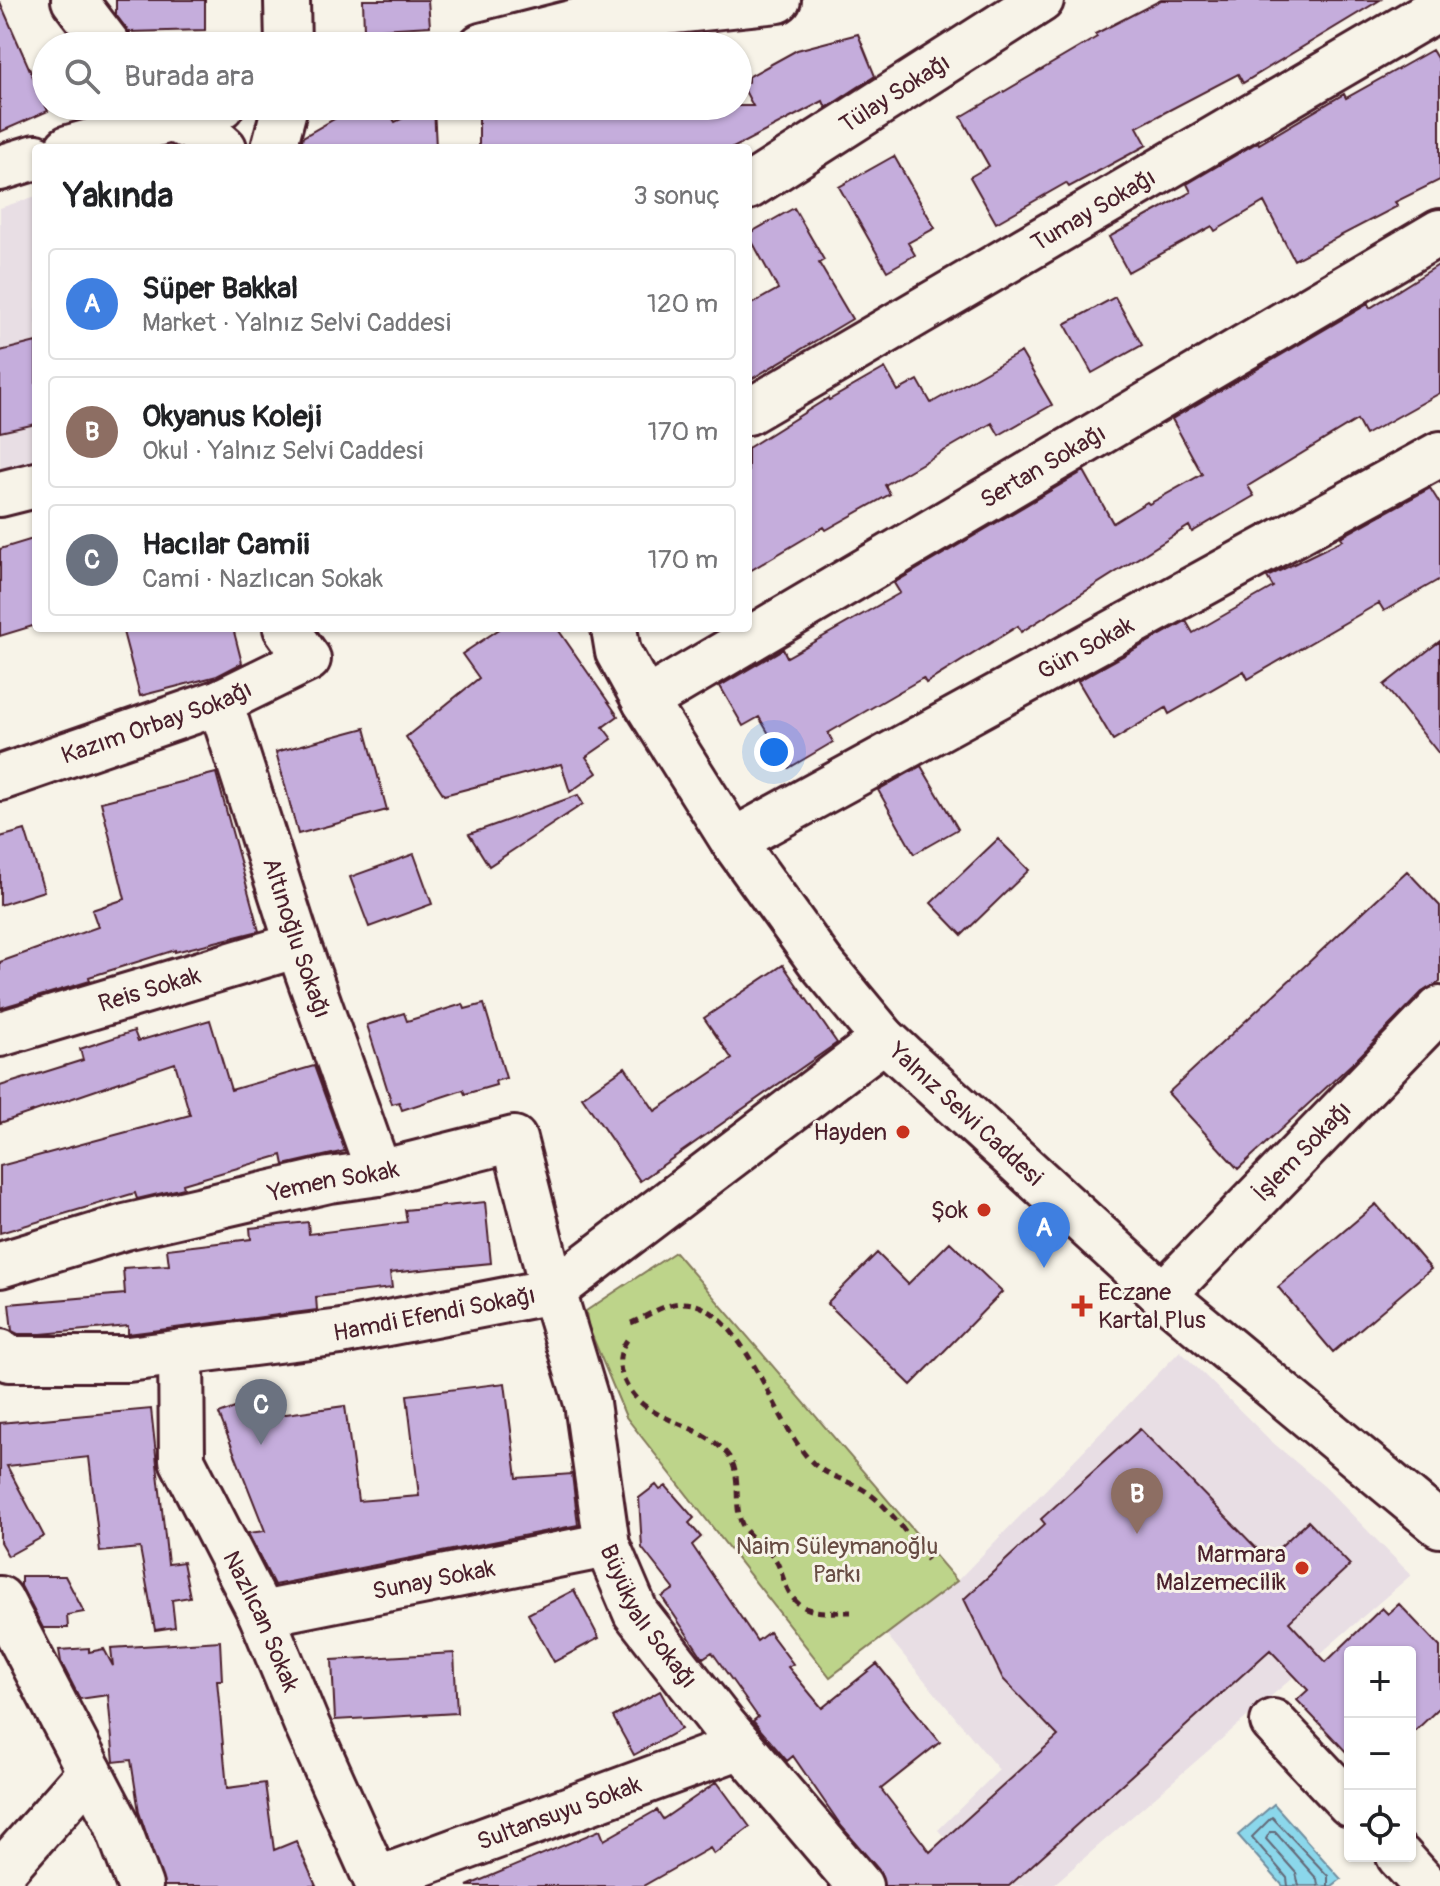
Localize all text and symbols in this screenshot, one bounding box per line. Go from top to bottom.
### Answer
search box [32,32,752,120]
street label: Tülay Sokağı [834,47,955,139]
icon: search [60,54,104,98]
text: Burada ara [124,58,255,95]
street label: Tumay Sokağı [1026,162,1161,258]
text: Yakında [64,175,173,218]
text: 3 sonuç [633,180,720,212]
text: Süper Bakkal [142,270,298,307]
text: A [84,288,100,320]
text: 120 m [647,288,718,320]
text: Market · Yalnız Selvi Caddesi [142,307,451,339]
text: Okyanus Koleji [142,398,321,435]
text: B [85,416,99,448]
text: 170 m [648,416,718,448]
street label: Sertan Sokağı [975,418,1111,514]
text: Okul · Yalnız Selvi Caddesi [142,435,423,467]
text: Hacılar Camii [142,526,309,563]
text: C [84,544,100,576]
text: 170 m [648,544,718,576]
text: Cami · Nazlıcan Sokak [142,563,383,595]
street label: Gün Sokak [1032,610,1139,686]
street label: Kazım Orbay Sokağı [57,674,256,770]
your location [754,732,794,772]
street label: Altınoğlu Sokağı [256,854,337,1022]
street label: Reis Sokak [95,960,204,1018]
street label: Yalnız Selvi Caddesi [882,1036,1049,1192]
street label: İşlem Sokağı [1247,1095,1357,1208]
place label: Hayden [813,1118,887,1147]
marker: Hayden [894,1123,912,1141]
street label: Yemen Sokak [264,1154,402,1208]
place label: Şok [931,1196,968,1225]
marker: Şok [975,1201,993,1219]
pin: A [1018,1202,1070,1268]
place label: Eczane Kartal Plus [1098,1278,1206,1335]
street label: Hamdi Efendi Sokağı [331,1280,538,1347]
marker: Eczane Kartal Plus [1073,1297,1091,1315]
pin: C [235,1379,287,1445]
pin: B [1111,1468,1163,1534]
park label: Naim Süleymanoğlu Parkı [736,1532,938,1589]
street label: Büyükyalı Sokağı [594,1540,704,1694]
place label: Marmara Malzemecilik [1156,1540,1286,1597]
street label: Nazlıcan Sokak [217,1546,306,1696]
street label: Sunay Sokak [370,1553,497,1606]
marker: Marmara Malzemecilik [1293,1559,1311,1577]
map controls [1344,1646,1416,1862]
button: + [1344,1646,1416,1718]
button: − [1344,1718,1416,1790]
street label: Sultansuyu Sokak [473,1769,645,1856]
button: locate [1344,1790,1416,1862]

